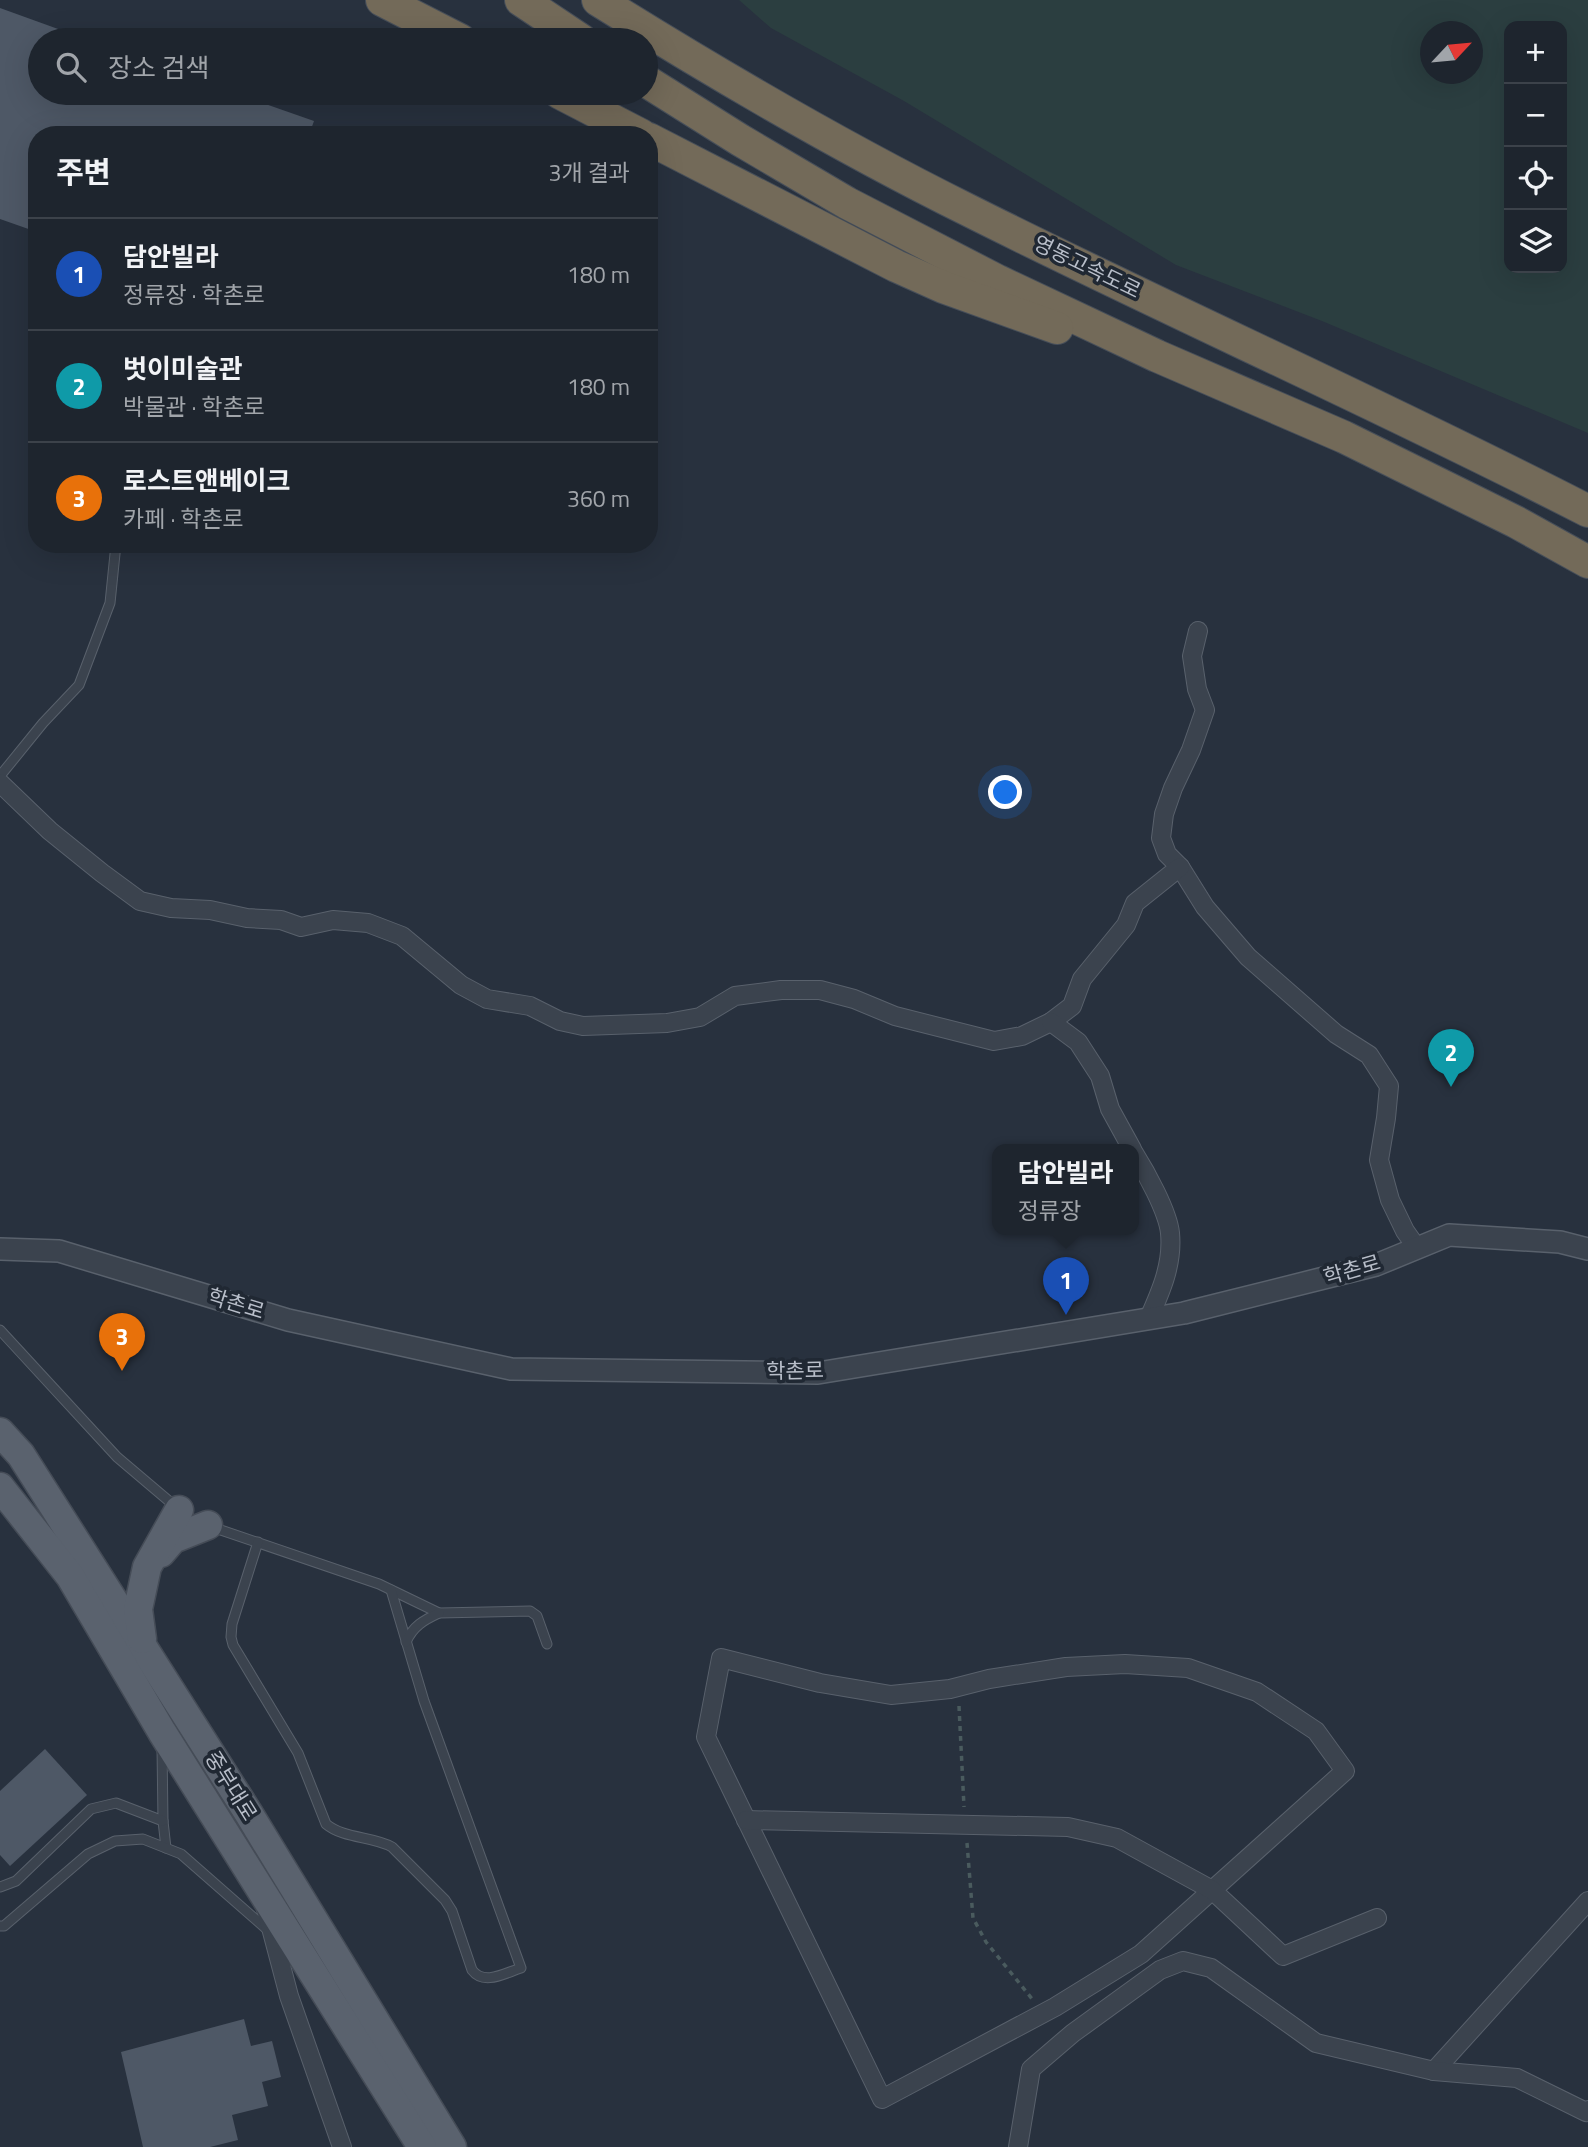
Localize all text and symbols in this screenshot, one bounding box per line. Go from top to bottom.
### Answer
north arrow [1420,21,1483,84]
map controls [1504,21,1567,273]
button: + [1504,21,1567,84]
search box [28,28,658,105]
icon: search [52,48,90,86]
text: 장소 검색 [108,48,209,87]
button: − [1504,84,1567,147]
button: locate [1504,147,1567,210]
text: 주변 [56,149,111,195]
text: 3개 결과 [549,155,630,190]
button: layers [1504,210,1567,273]
street label: 영동고속도로 [1028,226,1147,306]
text: 담안빌라 [123,237,219,276]
text: 1 [73,257,85,292]
text: 180 m [567,257,630,292]
text: 정류장 · 학촌로 [123,277,265,312]
text: 벗이미술관 [123,349,243,388]
text: 2 [73,369,85,404]
text: 180 m [567,369,630,404]
text: 박물관 · 학촌로 [123,389,265,424]
text: 로스트앤베이크 [123,461,290,500]
text: 3 [73,481,85,516]
text: 360 m [567,481,630,516]
text: 카페 · 학촌로 [123,501,244,536]
your location [988,775,1022,809]
pin: 2 [1428,1029,1474,1087]
popup [992,1144,1139,1235]
text: 담안빌라 [1018,1153,1113,1192]
text: 정류장 [1018,1193,1081,1228]
street label: 학촌로 [1319,1246,1384,1292]
pin: 1 [1043,1257,1089,1315]
street label: 학촌로 [204,1279,269,1327]
pin: 3 [99,1313,145,1371]
street label: 학촌로 [766,1353,824,1387]
street label: 중부대로 [198,1744,266,1827]

